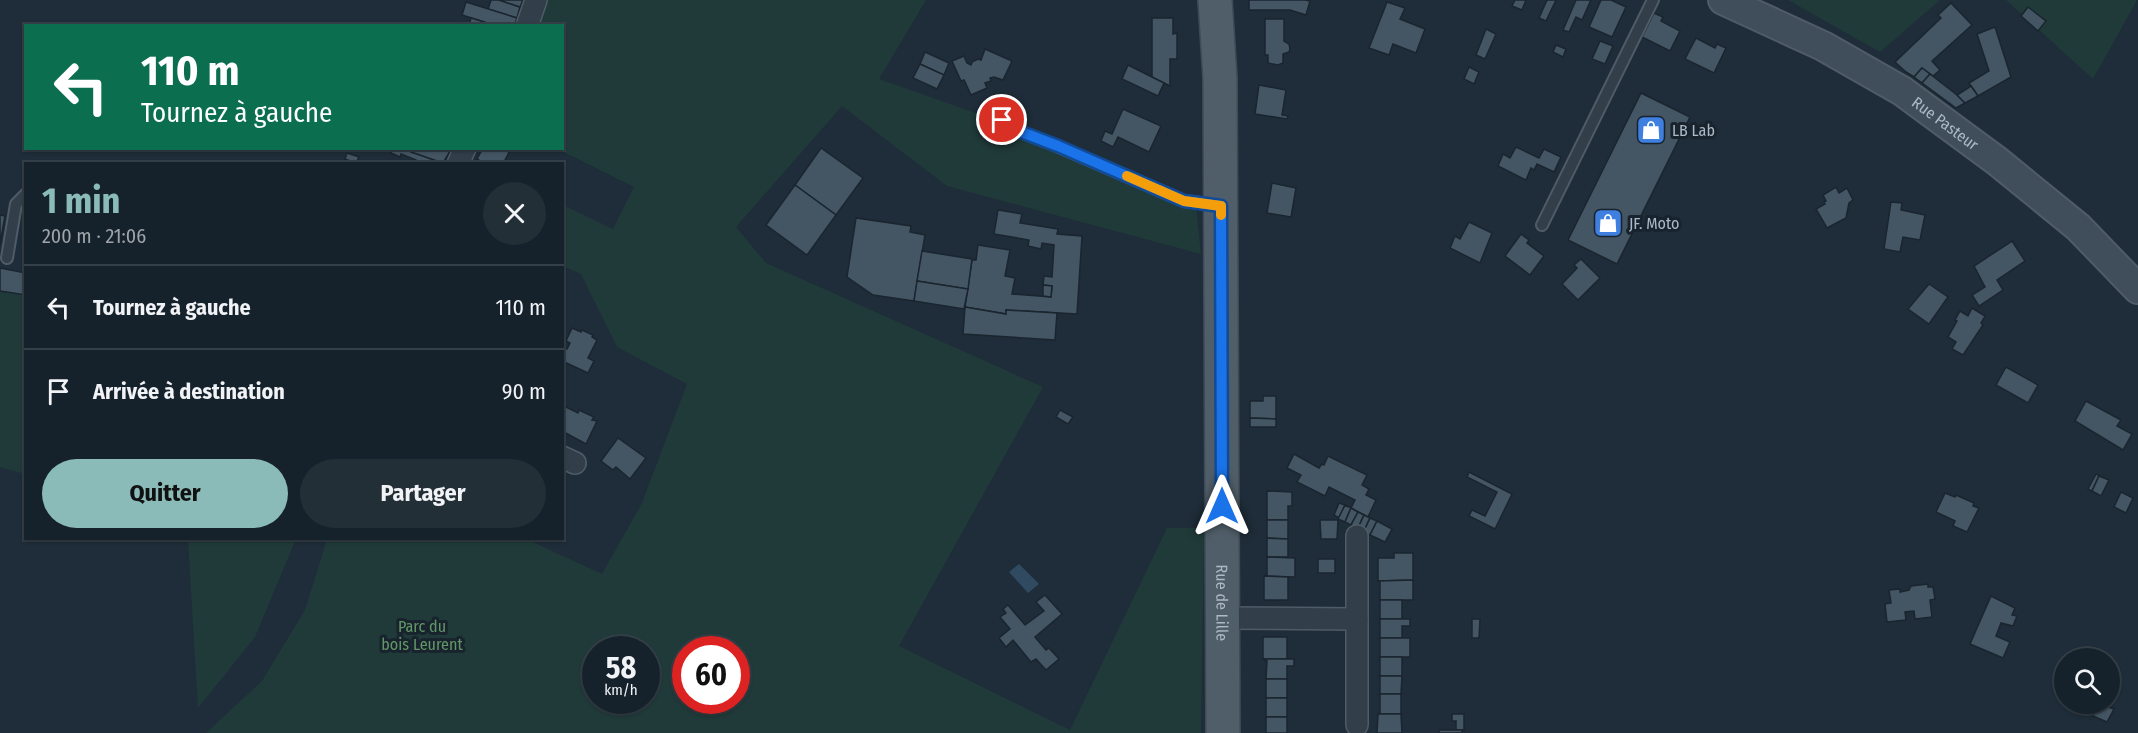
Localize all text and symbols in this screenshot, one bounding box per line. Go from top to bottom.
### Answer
text: 110 m [141,46,240,96]
icon: left [42,48,120,126]
street label: Rue Pasteur [1908,93,1982,154]
pin [976,94,1027,145]
text: Tournez à gauche [141,97,332,129]
icon: arrive [985,103,1018,136]
shop icon: LB Lab [1635,114,1667,146]
place label: LB Lab [1672,121,1715,140]
text: 1 min [42,179,120,223]
button: close [483,182,546,245]
shop icon: JF. Moto [1592,207,1624,239]
place label: JF. Moto [1629,214,1679,233]
text: 200 m · 21:06 [42,224,146,248]
icon: left [42,291,75,324]
text: Tournez à gauche [93,294,251,321]
text: 110 m [496,294,546,321]
icon: arrive [42,375,75,408]
text: Arrivée à destination [93,378,285,405]
text: 90 m [502,378,546,405]
button: Quitter [42,459,288,528]
button: Partager [300,459,546,528]
position arrow [1190,474,1254,538]
street label: Rue de Lille [1212,565,1232,641]
park label: Parc du bois Leurent [381,617,463,654]
speed limit sign: 60 [672,636,750,714]
map controls [2054,648,2120,714]
button: search [2054,648,2120,714]
text: 58 [606,650,636,686]
text: km/h [604,681,638,699]

